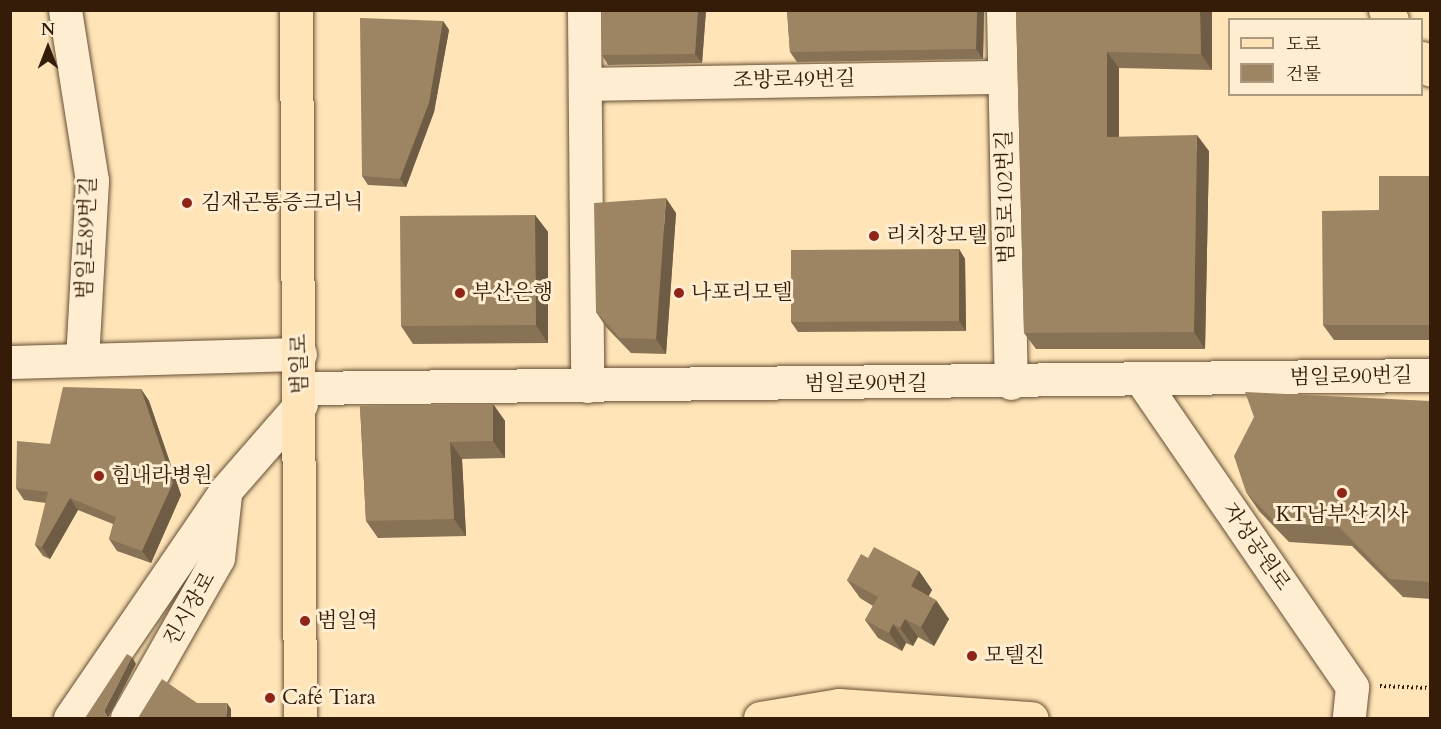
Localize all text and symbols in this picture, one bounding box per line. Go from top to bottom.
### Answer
north arrow [18,18,78,78]
legend [1228,18,1423,96]
text: N [41,19,55,41]
text: 도로 [1286,32,1321,57]
text: 건물 [1286,62,1321,87]
street label: 조방로49번길 [732,66,856,94]
street label: 범일로102번길 [992,130,1020,264]
street label: 범일로89번길 [72,176,102,300]
place label: 김재곤통증크리닉 [201,190,363,216]
marker: 김재곤통증크리닉 [178,194,196,212]
place label: 리치장모텔 [886,223,987,249]
marker: 리치장모텔 [867,229,881,243]
place label: 부산은행 [472,280,553,306]
place label: 나포리모텔 [691,280,792,306]
marker: 부산은행 [453,286,467,300]
marker: 나포리모텔 [672,286,686,300]
street label: 범일로 [287,333,313,395]
street label: 범일로90번길 [1289,363,1413,391]
street label: 범일로90번길 [805,371,927,397]
place label: 힘내라병원 [111,463,212,489]
marker: 힘내라병원 [92,469,106,483]
marker: KT남부산지사 [1335,486,1349,500]
street label: 자성공원로 [1217,498,1295,596]
place label: KT남부산지사 [1276,502,1408,528]
street label: 진시장로 [159,568,221,650]
place label: 범일역 [317,608,378,634]
marker: 범일역 [298,614,312,628]
place label: 모텔진 [984,643,1045,669]
marker: 모텔진 [965,649,979,663]
place label: Café Tiara [282,685,376,711]
marker: Café Tiara [263,691,277,705]

